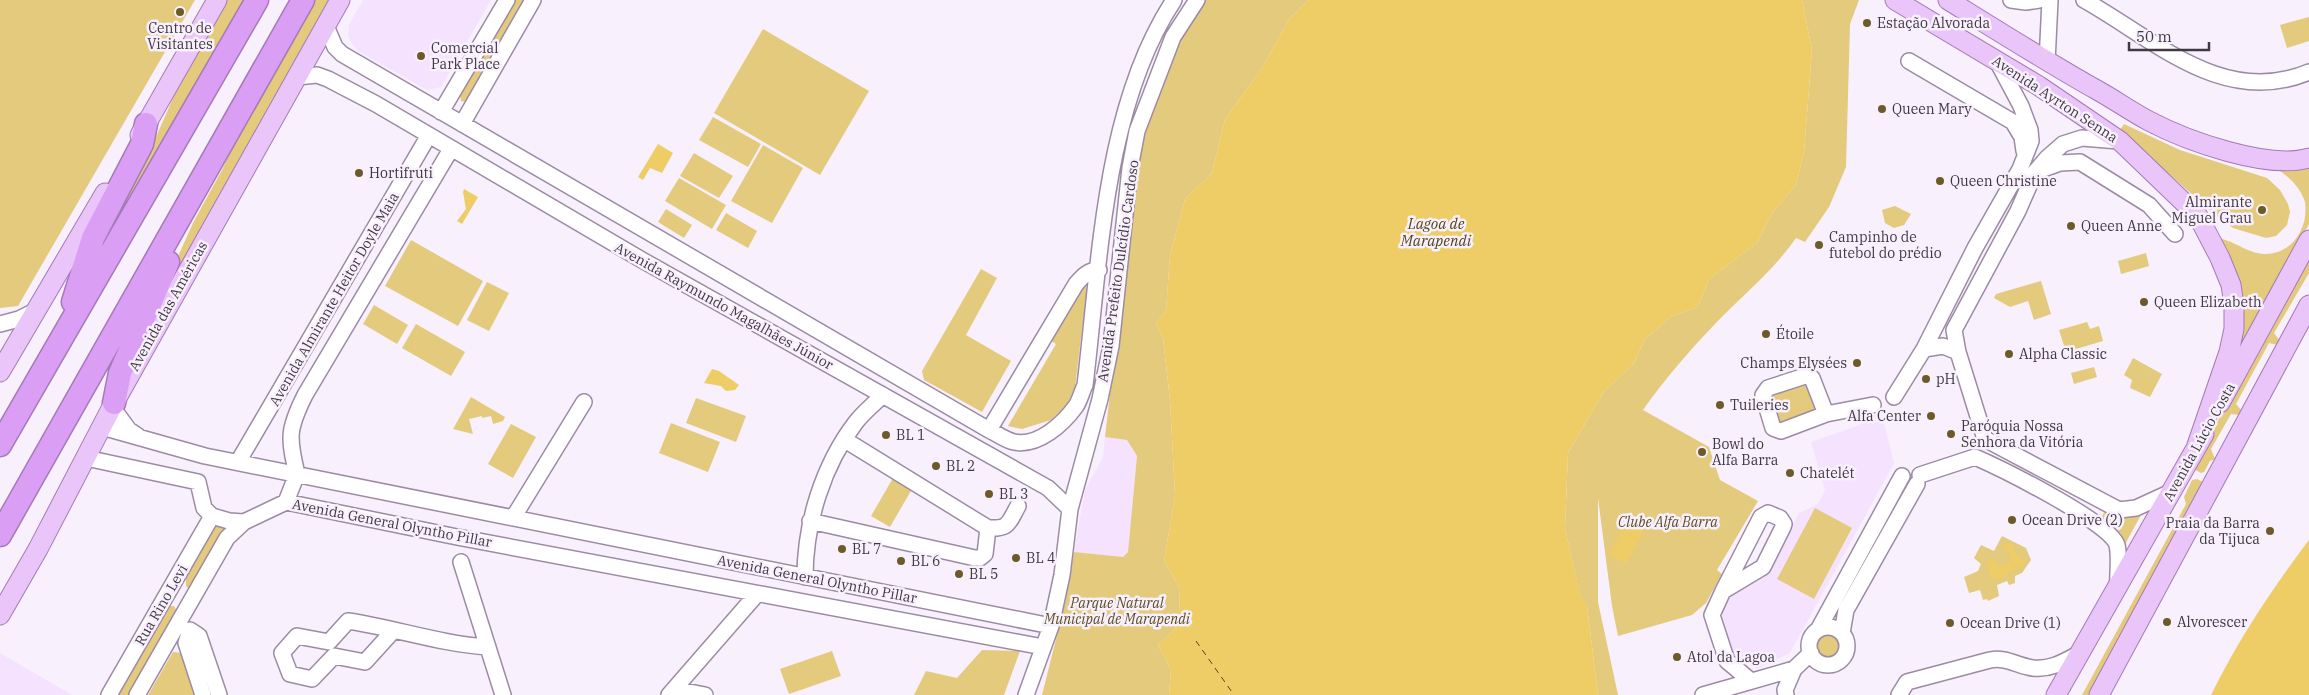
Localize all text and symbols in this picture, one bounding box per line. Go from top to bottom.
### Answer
marker: Centro de Visitantes [174,6,186,18]
place label: Estação Alvorada [1877,14,1991,32]
marker: Estação Alvorada [1861,17,1873,29]
place label: Centro de Visitantes [147,19,213,53]
scale bar [2129,20,2209,52]
text: 50 m [2136,27,2172,46]
place label: Comercial Park Place [431,39,500,73]
marker: Comercial Park Place [415,50,427,62]
street label: Avenida Ayrton Senna [1989,52,2122,147]
place label: Queen Mary [1892,100,1972,118]
marker: Queen Mary [1876,103,1888,115]
street label: Avenida Prefeito Dulcídio Cardoso [1093,159,1143,383]
place label: Hortifruti [369,164,433,182]
marker: Hortifruti [353,167,365,179]
place label: Queen Christine [1950,172,2057,190]
marker: Queen Christine [1934,175,1946,187]
street label: Avenida Almirante Heitor Doyle Maia [265,189,403,409]
place label: Almirante Miguel Grau [2172,193,2252,227]
marker: Almirante Miguel Grau [2256,204,2268,216]
water label: Lagoa de Marapendi [1400,214,1472,250]
place label: Queen Anne [2081,217,2162,235]
marker: Queen Anne [2065,220,2077,232]
place label: Campinho de futebol do prédio [1829,228,1942,262]
street label: Avenida das Américas [125,238,211,374]
street label: Avenida Raymundo Magalhães Júnior [611,238,837,374]
marker: Campinho de futebol do prédio [1813,239,1825,251]
place label: Queen Elizabeth [2154,293,2262,311]
marker: Queen Elizabeth [2138,296,2150,308]
place label: Étoile [1776,324,1814,343]
marker: Étoile [1760,328,1772,340]
place label: Alpha Classic [2019,345,2107,363]
marker: Alpha Classic [2003,348,2015,360]
place label: Champs Elysées [1740,354,1847,372]
marker: Champs Elysées [1851,357,1863,369]
place label: pH [1936,370,1956,388]
marker: pH [1920,373,1932,385]
street label: Avenida Lúcio Costa [2159,379,2239,504]
place label: Tuileries [1730,396,1789,414]
marker: Tuileries [1714,399,1726,411]
place label: Alfa Center [1848,407,1922,425]
marker: Alfa Center [1925,410,1937,422]
place label: Paróquia Nossa Senhora da Vitória [1961,417,2084,451]
place label: BL 1 [896,426,925,444]
marker: Paróquia Nossa Senhora da Vitória [1945,428,1957,440]
marker: BL 1 [880,429,892,441]
place label: Bowl do Alfa Barra [1712,435,1779,469]
marker: Bowl do Alfa Barra [1696,446,1708,458]
place label: BL 2 [946,457,975,475]
marker: BL 2 [930,460,942,472]
place label: Chatelét [1800,464,1854,482]
marker: Chatelét [1784,467,1796,479]
place label: BL 3 [999,485,1028,503]
marker: BL 3 [983,488,995,500]
street label: Avenida General Olyntho Pillar [291,495,494,551]
place label: Ocean Drive (2) [2022,511,2123,529]
park label: Clube Alfa Barra [1618,513,1718,531]
marker: Ocean Drive (2) [2006,514,2018,526]
place label: Praia da Barra da Tijuca [2166,514,2260,548]
marker: Praia da Barra da Tijuca [2264,525,2276,537]
place label: BL 7 [852,540,881,558]
marker: BL 7 [836,543,848,555]
place label: BL 4 [1026,549,1055,567]
street label: Avenida General Olyntho Pillar [716,551,919,607]
place label: BL 6 [911,552,940,570]
marker: BL 4 [1010,552,1022,564]
marker: BL 6 [895,555,907,567]
street label: Rua Rino Levi [131,561,191,649]
place label: BL 5 [969,565,998,583]
marker: BL 5 [953,568,965,580]
park label: Parque Natural Municipal de Marapendi [1043,594,1191,628]
place label: Alvorescer [2177,613,2248,631]
place label: Ocean Drive (1) [1960,614,2061,632]
marker: Alvorescer [2161,616,2173,628]
marker: Ocean Drive (1) [1944,617,1956,629]
place label: Atol da Lagoa [1687,648,1776,666]
marker: Atol da Lagoa [1671,651,1683,663]

